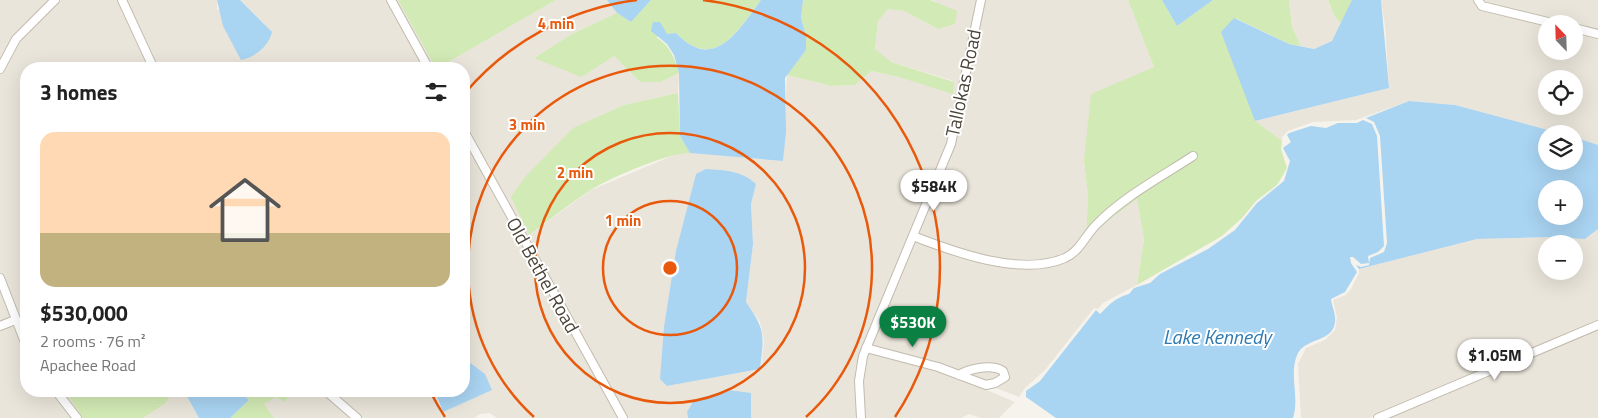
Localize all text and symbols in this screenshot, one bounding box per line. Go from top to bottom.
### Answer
text: 4 min [538,12,574,35]
north arrow [1538,15,1582,60]
map controls [1538,15,1583,280]
street label: Tallokas Road [937,26,988,139]
button: locate [1538,70,1583,115]
text: 3 homes [40,76,117,108]
icon: filters [422,78,450,106]
text: 3 min [509,113,545,136]
button: layers [1538,125,1583,170]
text: 2 min [557,161,593,184]
icon: home [200,165,290,255]
pin: $584K [899,170,969,212]
text: $584K [911,174,957,198]
button: + [1538,180,1583,225]
text: 1 min [605,209,641,232]
street label: Old Bethel Road [500,211,587,338]
button: − [1538,235,1583,280]
centre of rings [661,259,679,277]
text: $530,000 [40,297,128,329]
pin: $530K [878,306,948,348]
text: $530K [890,310,936,334]
water label: Lake Kennedy [1163,321,1273,352]
text: 2 rooms · 76 m² [40,329,145,353]
pin: $1.05M [1454,338,1536,381]
text: $1.05M [1468,343,1522,367]
text: Apachee Road [40,353,136,377]

